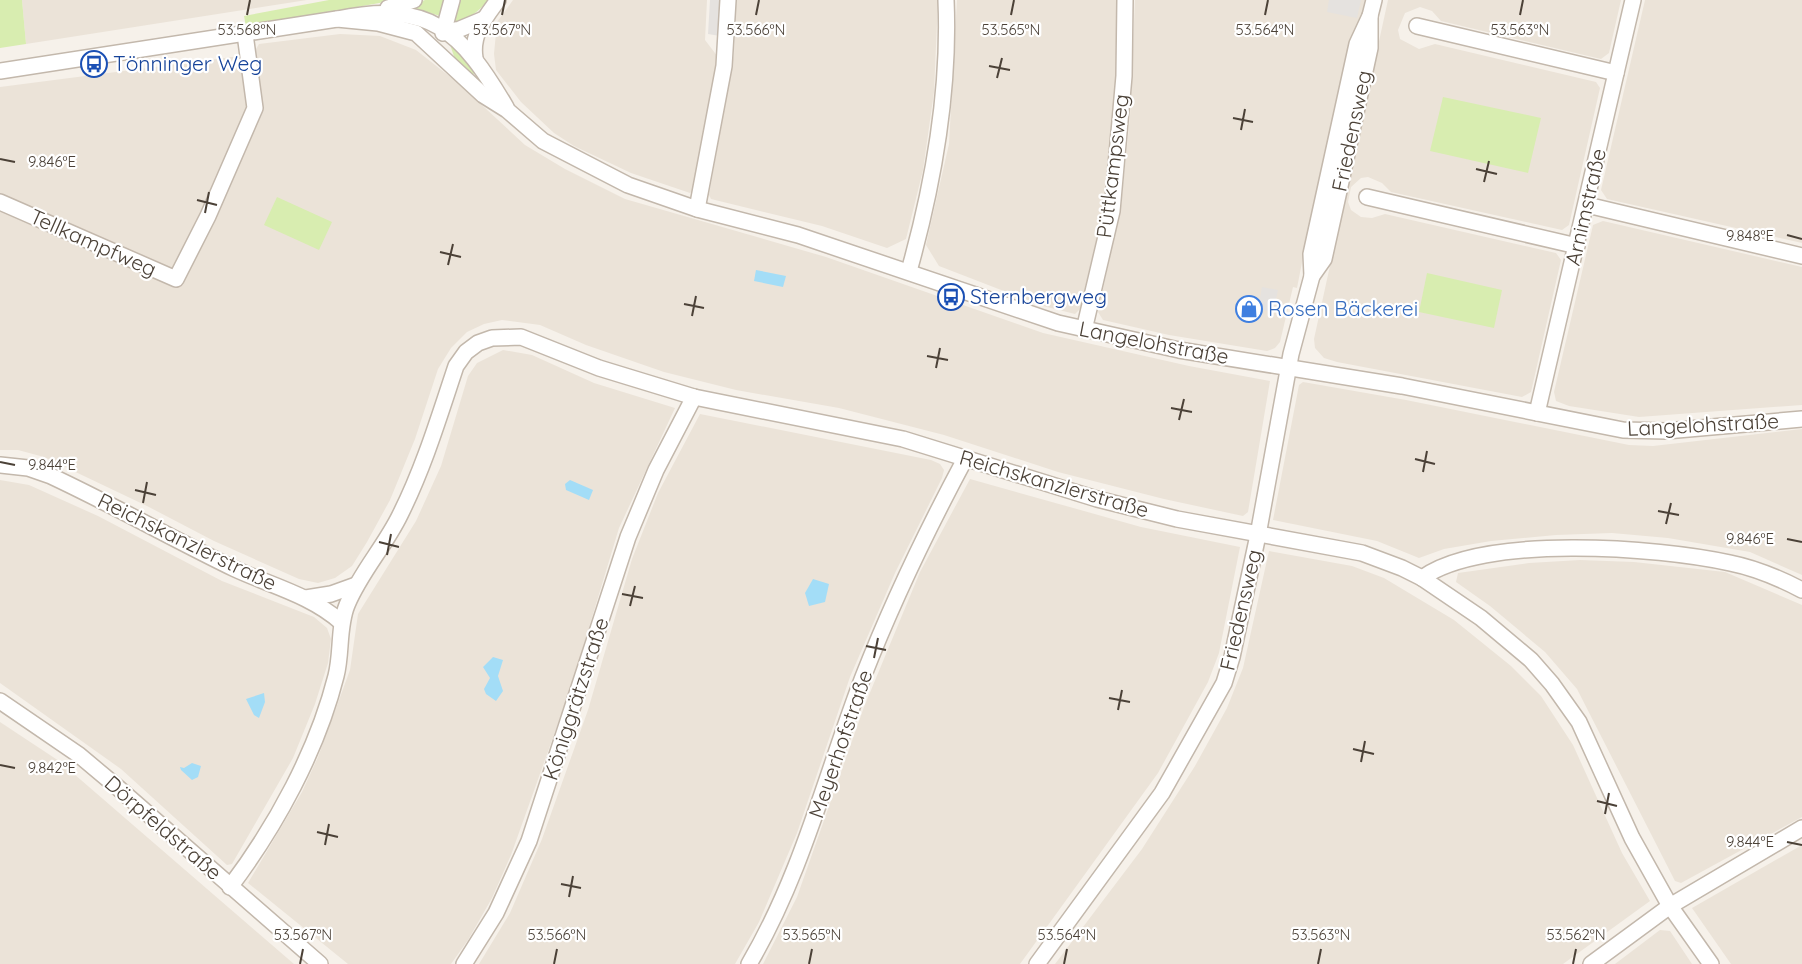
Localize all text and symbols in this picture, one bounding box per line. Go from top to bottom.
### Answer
text: 53.568°N [218,20,277,39]
text: 53.567°N [473,20,531,39]
text: 53.566°N [727,20,785,39]
text: 53.565°N [981,20,1041,39]
text: 53.564°N [1235,20,1295,39]
text: 53.563°N [1491,20,1549,39]
bus stop icon: Tönninger Weg [79,49,109,79]
place label: Tönninger Weg [113,50,262,76]
street label: Friedensweg [1325,68,1377,194]
street label: Püttkampsweg [1090,92,1134,239]
street label: Arnimstraße [1559,146,1611,268]
text: 9.846°E [28,152,76,171]
street label: Tellkampfweg [26,203,161,282]
text: 9.848°E [1726,226,1774,245]
bus stop icon: Sternbergweg [936,282,966,312]
place label: Sternbergweg [970,283,1107,309]
shop icon: Rosen Bäckerei [1234,294,1264,324]
place label: Rosen Bäckerei [1268,295,1418,321]
street label: Langelohstraße [1077,315,1231,369]
street label: Langelohstraße [1626,407,1779,441]
street label: Reichskanzlerstraße [957,444,1152,523]
text: 9.844°E [28,455,76,474]
street label: Reichskanzlerstraße [94,487,281,596]
text: 9.846°E [1726,529,1774,548]
street label: Friedensweg [1213,547,1267,673]
street label: Königgrätzstraße [536,614,614,783]
street label: Meyerhofstraße [802,666,878,821]
text: 9.842°E [28,758,76,777]
street label: Dörpfeldstraße [100,769,228,885]
text: 9.844°E [1726,832,1774,851]
text: 53.567°N [274,925,332,944]
text: 53.566°N [528,925,586,944]
text: 53.565°N [782,925,842,944]
text: 53.564°N [1037,925,1097,944]
text: 53.563°N [1292,925,1350,944]
text: 53.562°N [1546,925,1606,944]

